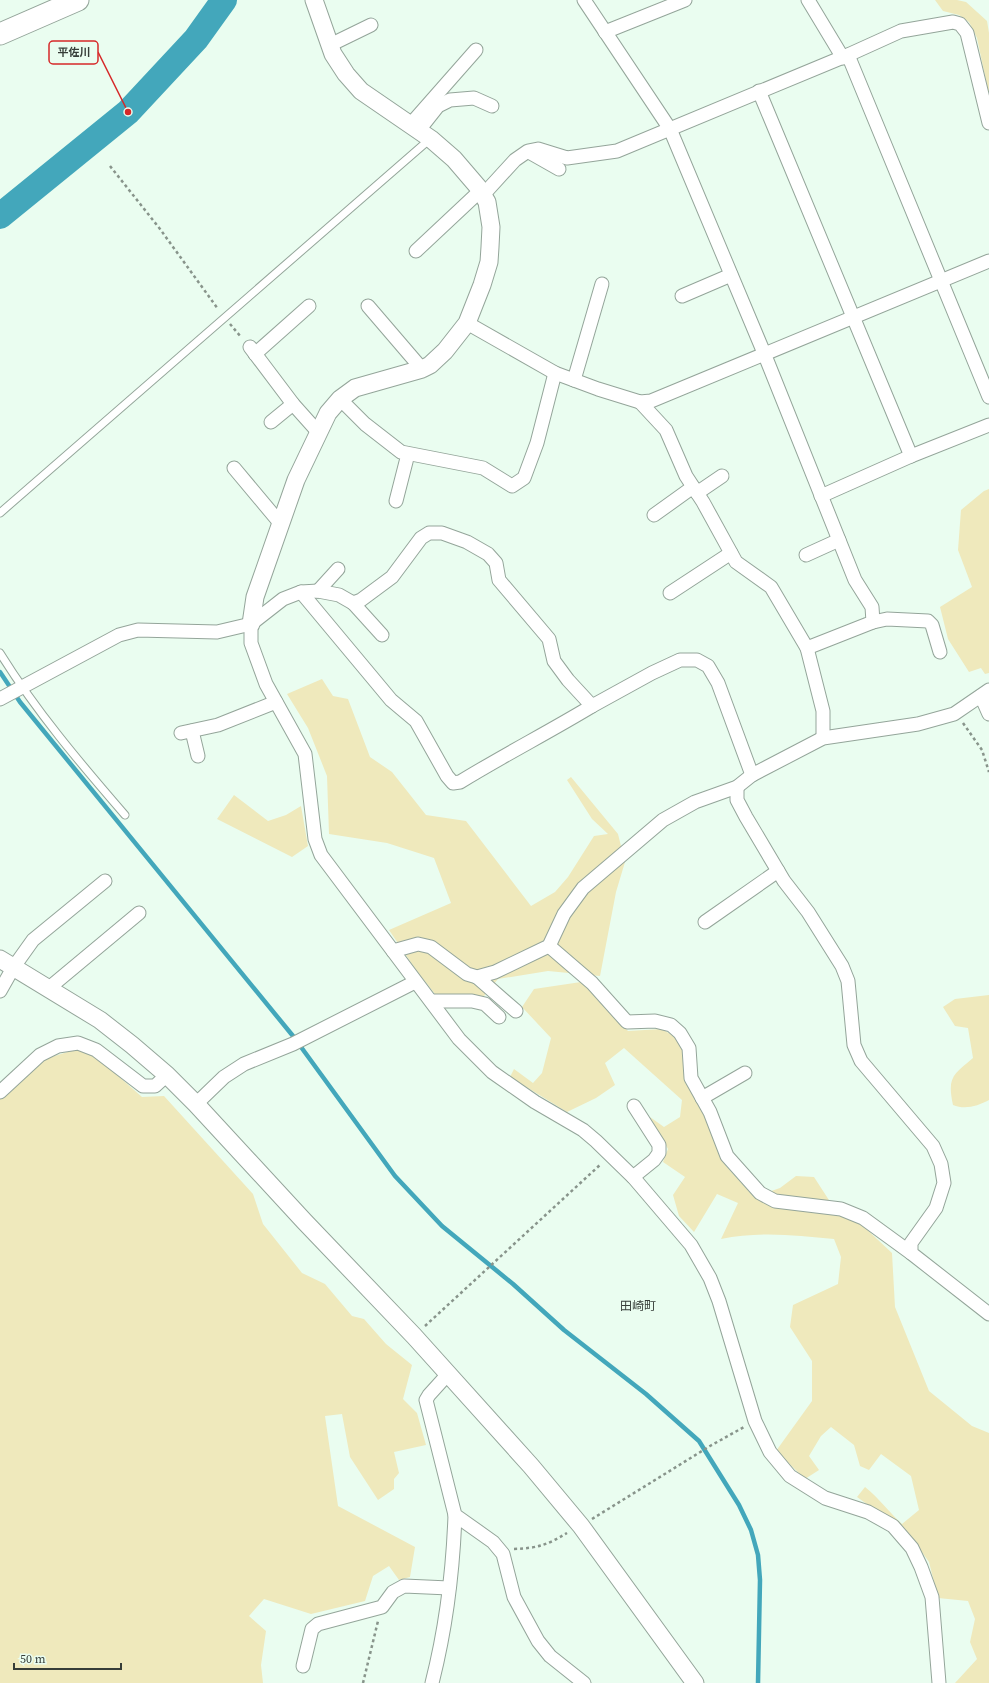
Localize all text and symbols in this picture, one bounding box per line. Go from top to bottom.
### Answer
callout: 平佐川 [49,41,98,64]
text: 平佐川 [58,45,91,60]
district label: 田崎町 [620,1298,656,1314]
scale bar [14,1645,121,1671]
text: 50 m [20,1651,46,1667]

